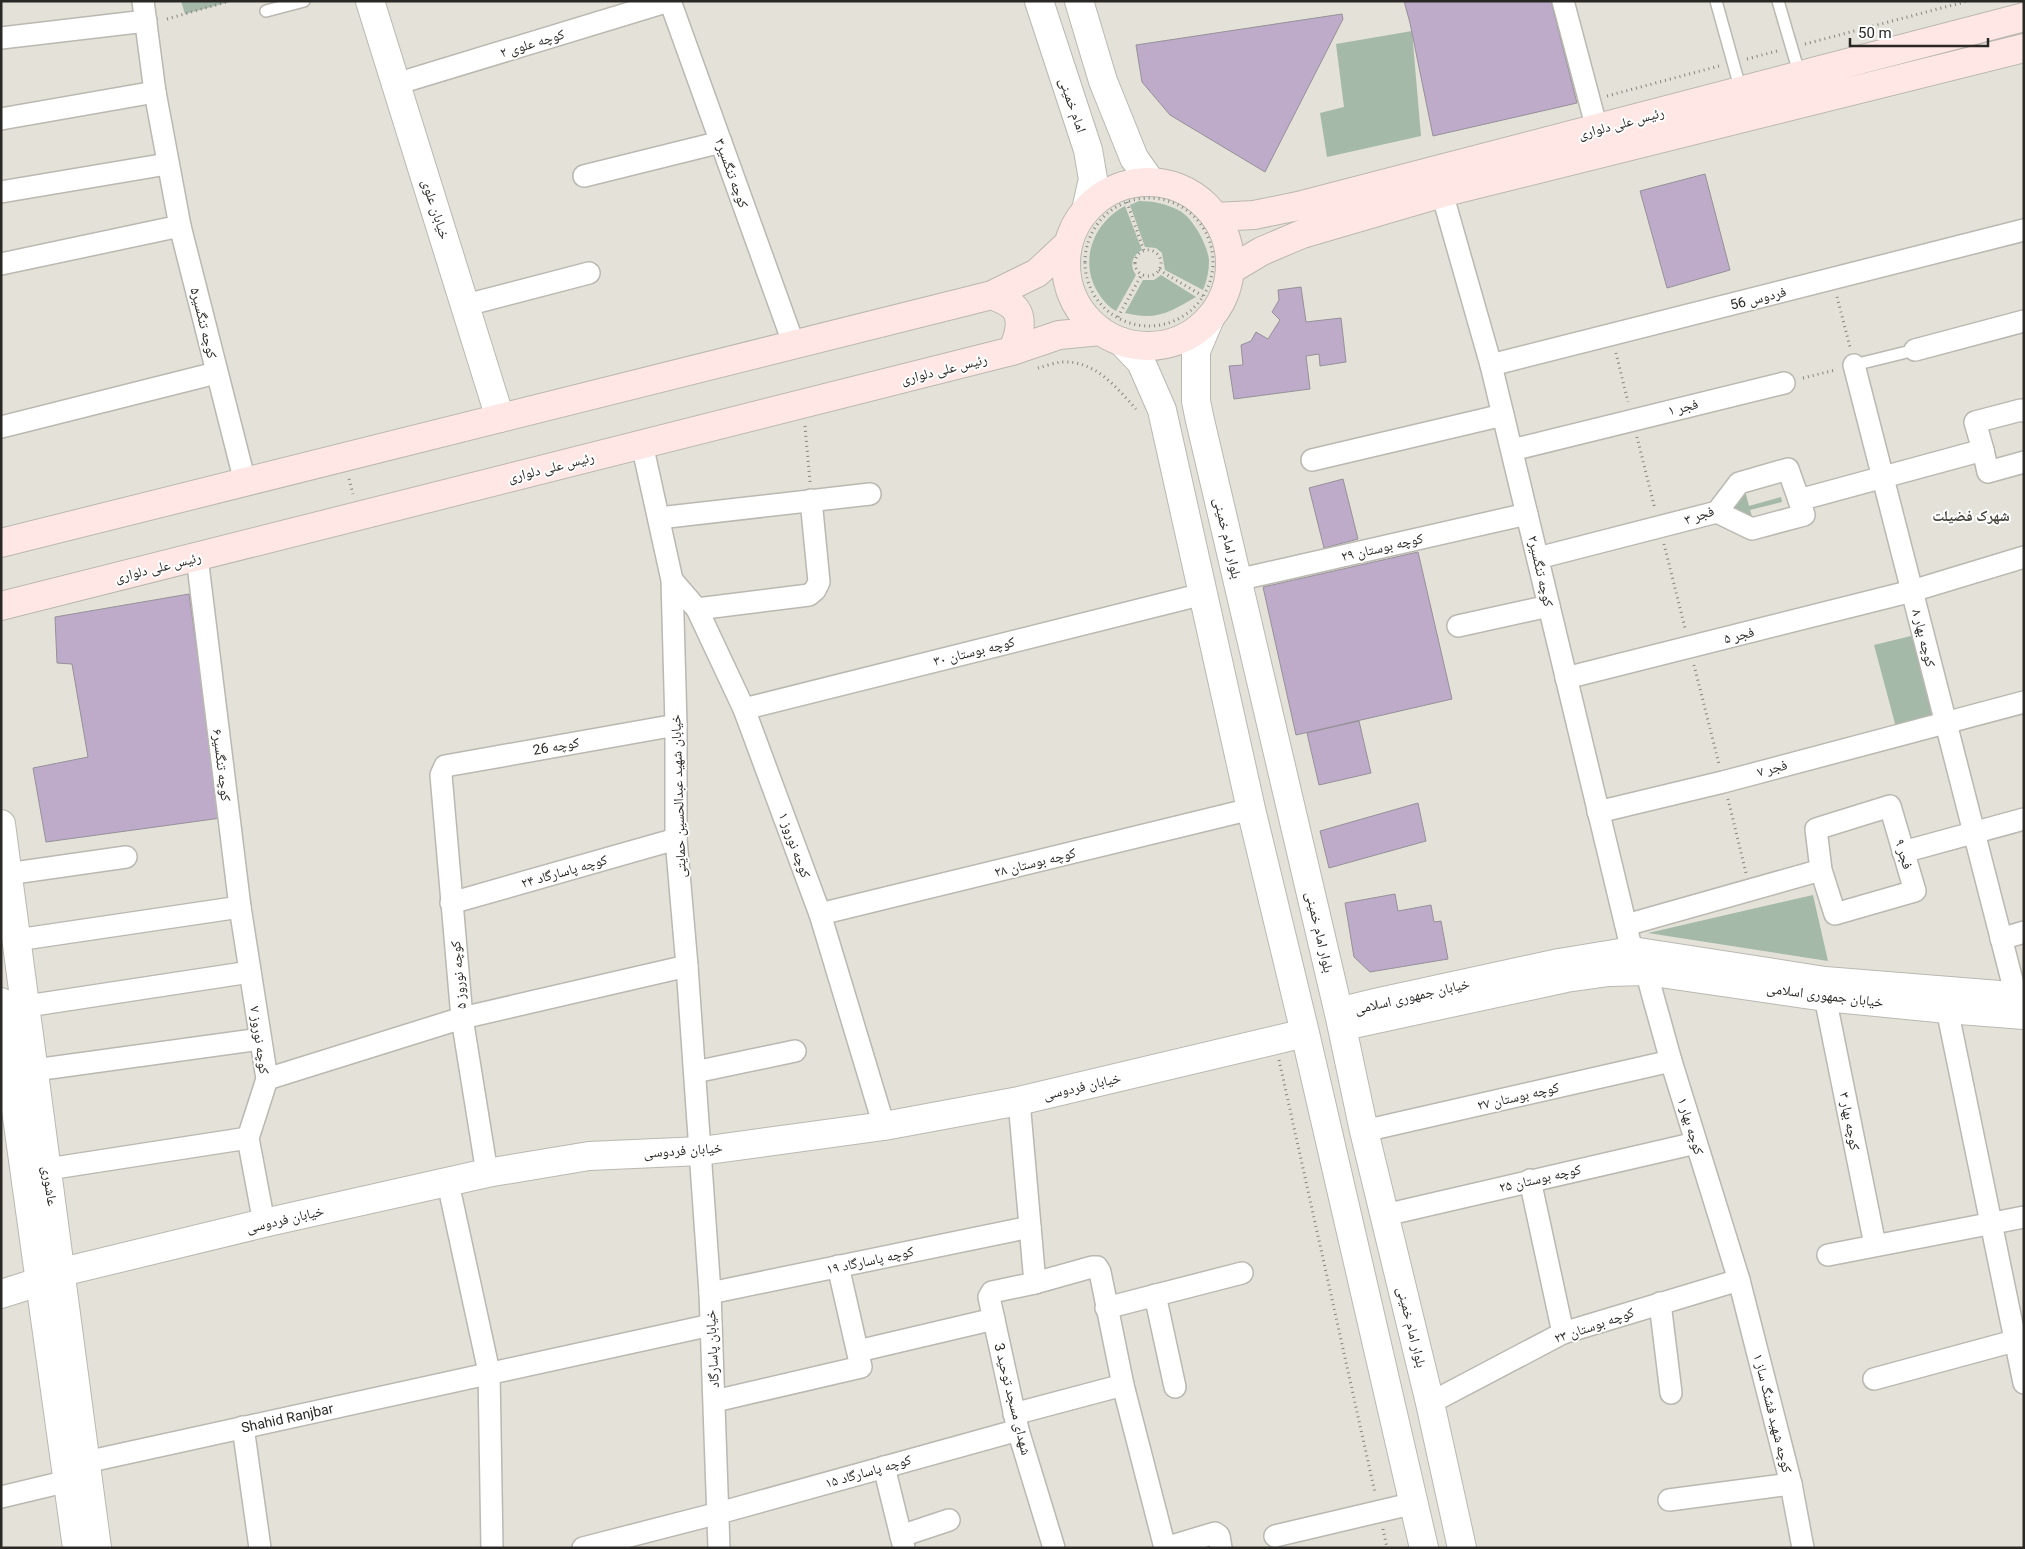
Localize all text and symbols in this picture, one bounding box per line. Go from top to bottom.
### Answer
scale bar [1850,15,1988,47]
text: 50 m [1858,24,1892,42]
street label: کوچه علوی ۲ [498,26,567,61]
street label: امام خمینی [1054,75,1090,135]
street label: رئیس علی دلواری [1576,104,1666,143]
street label: کوچه تنگسیر۳ [711,136,752,210]
street label: خیابان علوی [418,177,453,241]
street label: فردوس 56 [1728,283,1788,314]
street label: کوچه تنگسیر۵ [186,286,221,361]
street label: رئیس علی دلواری [899,351,989,388]
street label: فجر ۱ [1666,396,1700,419]
street label: رئیس علی دلواری [506,449,596,486]
street label: بلوار امام خمینی [1209,496,1245,581]
street label: فجر ۳ [1682,502,1717,528]
district label: شهرک فضیلت [1932,507,2010,525]
street label: کوچه بوستان ۲۹ [1340,530,1425,565]
street label: کوچه تنگسیر۲ [1524,534,1557,609]
street label: رئیس علی دلواری [113,549,203,586]
street label: کوچه بهار ۸ [1908,607,1939,669]
street label: فجر ۵ [1722,624,1756,647]
street label: کوچه بوستان ۳۰ [932,633,1017,670]
street label: خیابان شهید عبدالحسین حمایتی [667,714,690,878]
street label: کوچه تنگسیر۶ [209,728,234,802]
street label: کوچه 26 [532,734,581,759]
street label: فجر ۷ [1755,756,1789,781]
street label: کوچه نوروز ۱ [775,810,814,880]
street label: فجر ۹ [1891,837,1916,871]
street label: کوچه بوستان ۲۸ [993,844,1078,881]
street label: کوچه پاسارگاد ۲۴ [519,851,609,892]
street label: بلوار امام خمینی [1301,890,1337,975]
street label: کوچه نوروز ۵ [447,940,470,1010]
street label: خیابان جمهوری اسلامی [1353,975,1471,1018]
street label: خیابان جمهوری اسلامی [1765,980,1884,1011]
street label: کوچه نوروز ۷ [246,1005,273,1075]
street label: خیابان فردوسی [1042,1069,1123,1104]
street label: کوچه بوستان ۲۷ [1476,1079,1561,1114]
street label: کوچه بهار ۳ [1836,1091,1864,1152]
street label: کوچه بهار ۱ [1674,1095,1707,1157]
street label: خیابان فردوسی [643,1139,723,1162]
street label: کوچه بوستان ۲۵ [1498,1161,1583,1196]
street label: عاشوری [38,1165,61,1207]
street label: خیابان فردوسی [245,1202,326,1237]
street label: کوچه پاسارگاد ۱۹ [825,1243,915,1278]
street label: بلوار امام خمینی [1392,1285,1430,1370]
street label: کوچه بوستان ۲۳ [1552,1304,1637,1347]
street label: خیابان پاسارگاد [702,1309,723,1388]
street label: شهدای مسجد توحید 3 [990,1341,1035,1457]
street label: کوچه شهید فشنگ ساز ۱ [1749,1352,1796,1475]
street label: Shahid Ranjbar [240,1400,335,1436]
street label: کوچه پاسارگاد ۱۵ [823,1451,913,1492]

